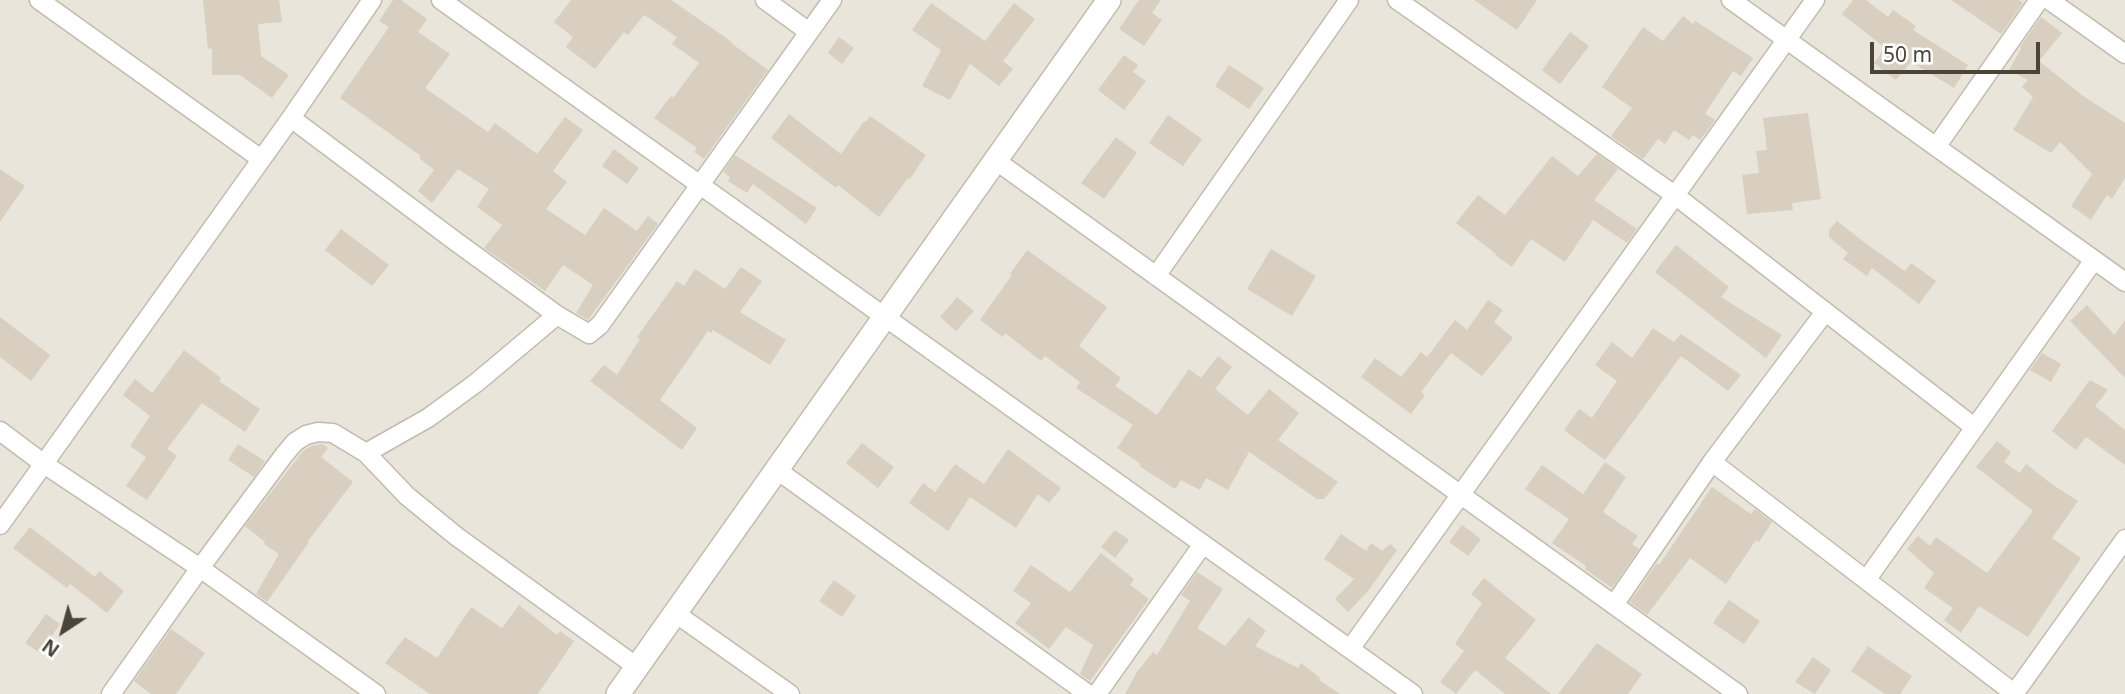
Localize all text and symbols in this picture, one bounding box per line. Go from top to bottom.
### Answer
scale bar [1873,28,2043,72]
text: 50 m [1883,40,1932,68]
north arrow [28,596,98,666]
text: N [37,633,65,663]

